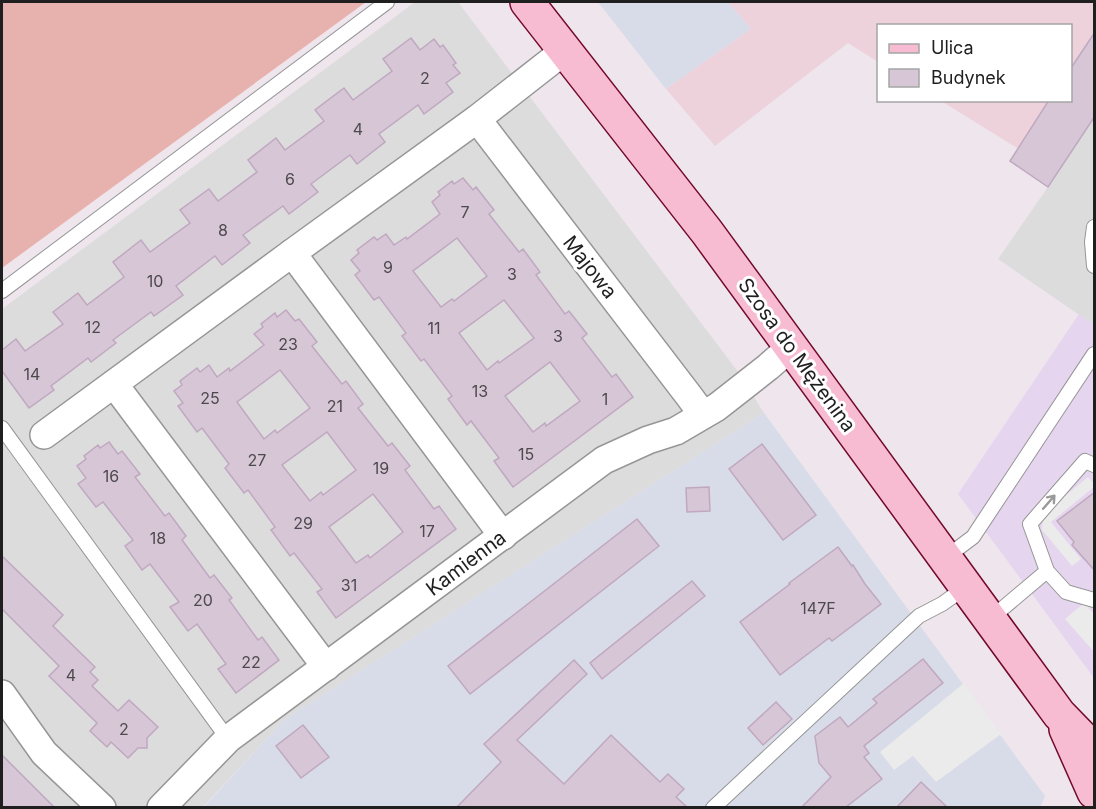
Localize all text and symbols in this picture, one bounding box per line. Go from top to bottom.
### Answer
legend [877,24,1072,102]
text: Ulica [931,37,974,58]
text: Budynek [931,67,1006,88]
house number: 2 [420,68,430,88]
house number: 4 [353,119,363,139]
house number: 6 [285,169,295,189]
house number: 7 [460,202,470,222]
house number: 8 [218,220,228,240]
street label: Majowa [558,231,622,303]
house number: 9 [383,257,393,277]
house number: 3 [507,264,517,284]
house number: 10 [147,271,163,291]
street label: Szosa do Mężenina [733,273,861,437]
house number: 12 [85,317,101,337]
house number: 11 [427,318,441,338]
house number: 3 [553,326,563,346]
house number: 23 [278,334,298,354]
house number: 14 [24,364,40,384]
house number: 13 [472,381,488,401]
house number: 25 [200,388,220,408]
house number: 1 [602,389,608,409]
house number: 21 [327,396,343,416]
house number: 15 [518,444,534,464]
house number: 27 [248,450,266,470]
house number: 19 [373,458,389,478]
house number: 16 [103,466,119,486]
one-way arrow [1043,494,1056,510]
house number: 29 [293,513,313,533]
house number: 17 [419,521,435,541]
street label: Kamienna [421,525,511,601]
house number: 18 [150,528,166,548]
house number: 31 [341,575,357,595]
house number: 20 [193,590,213,610]
house number: 147F [800,598,836,618]
house number: 22 [241,652,261,672]
house number: 4 [66,665,76,685]
house number: 2 [119,719,129,739]

